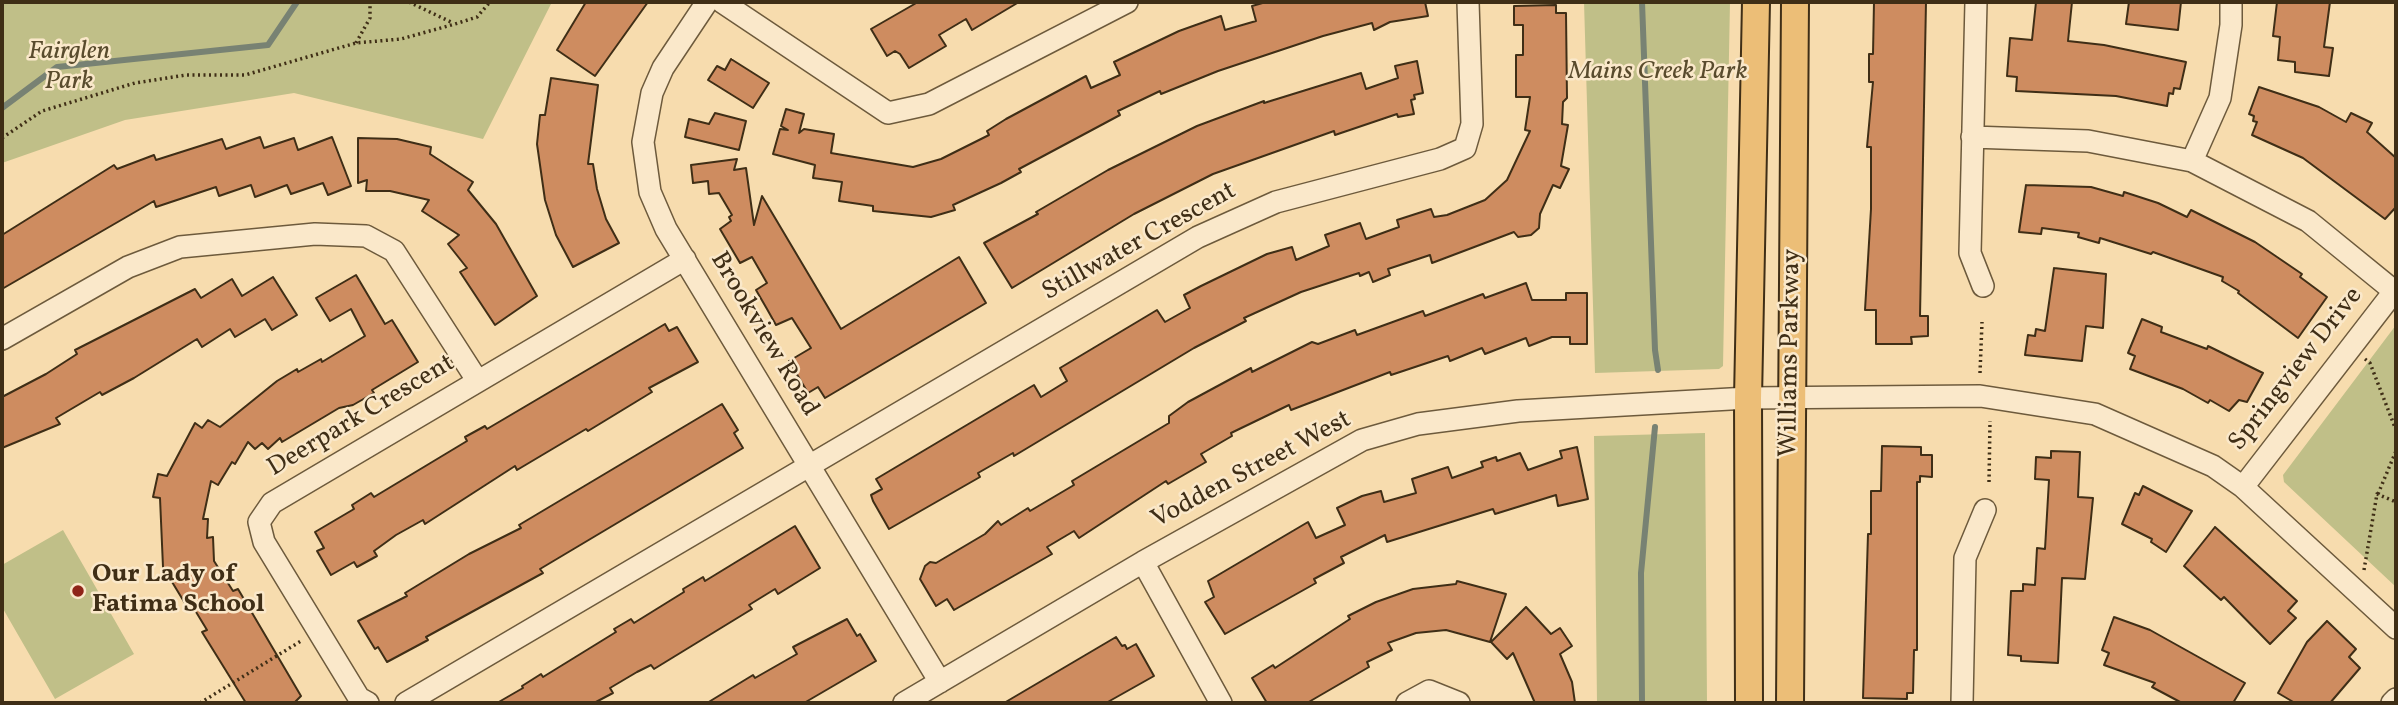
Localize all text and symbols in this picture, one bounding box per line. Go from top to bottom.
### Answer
park label: Fairglen Park [28,37,110,98]
park label: Mains Creek Park [1569,57,1747,89]
street label: Stillwater Crescent [1038,177,1242,309]
street label: Brookview Road [702,247,824,423]
street label: Williams Parkway [1775,249,1809,457]
street label: Springview Drive [2223,282,2371,458]
street label: Deerpark Crescent [263,349,461,485]
street label: Vodden Street West [1147,405,1357,537]
place label: Our Lady of Fatima School [92,560,265,622]
marker: Our Lady of Fatima School [70,583,86,599]

